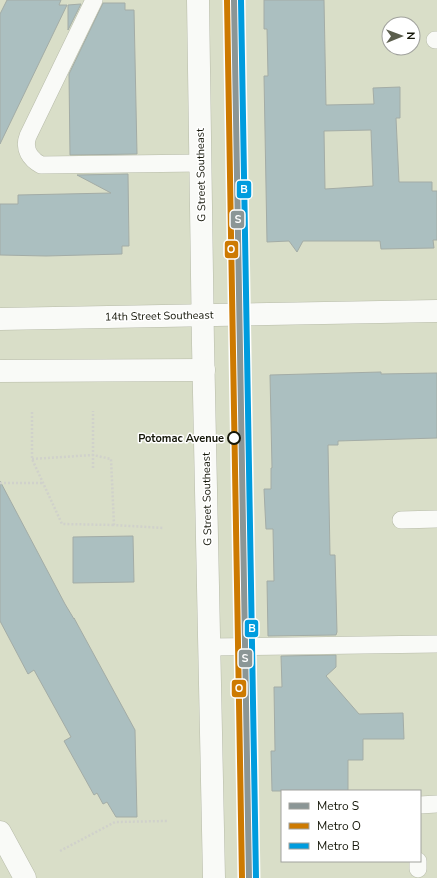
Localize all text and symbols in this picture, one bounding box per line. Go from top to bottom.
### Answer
north arrow [381,16,421,56]
text: N [403,32,418,40]
street label: G Street Southeast [193,128,209,222]
line badge: B [236,180,252,199]
text: B [240,182,248,197]
line badge: S [230,210,245,229]
text: S [235,212,242,227]
line badge: O [224,240,239,259]
text: O [227,242,236,257]
street label: 14th Street Southeast [104,308,214,324]
place label: Potomac Avenue [138,431,224,446]
marker: Potomac Avenue [227,431,241,445]
street label: G Street Southeast [199,452,215,546]
line badge: B [244,619,259,638]
text: B [248,621,256,636]
line badge: S [238,649,253,668]
text: S [242,651,249,666]
line badge: O [231,679,247,698]
text: O [235,681,244,696]
legend [281,790,421,862]
text: Metro S [317,798,359,814]
text: Metro O [317,818,361,834]
text: Metro B [317,838,360,854]

